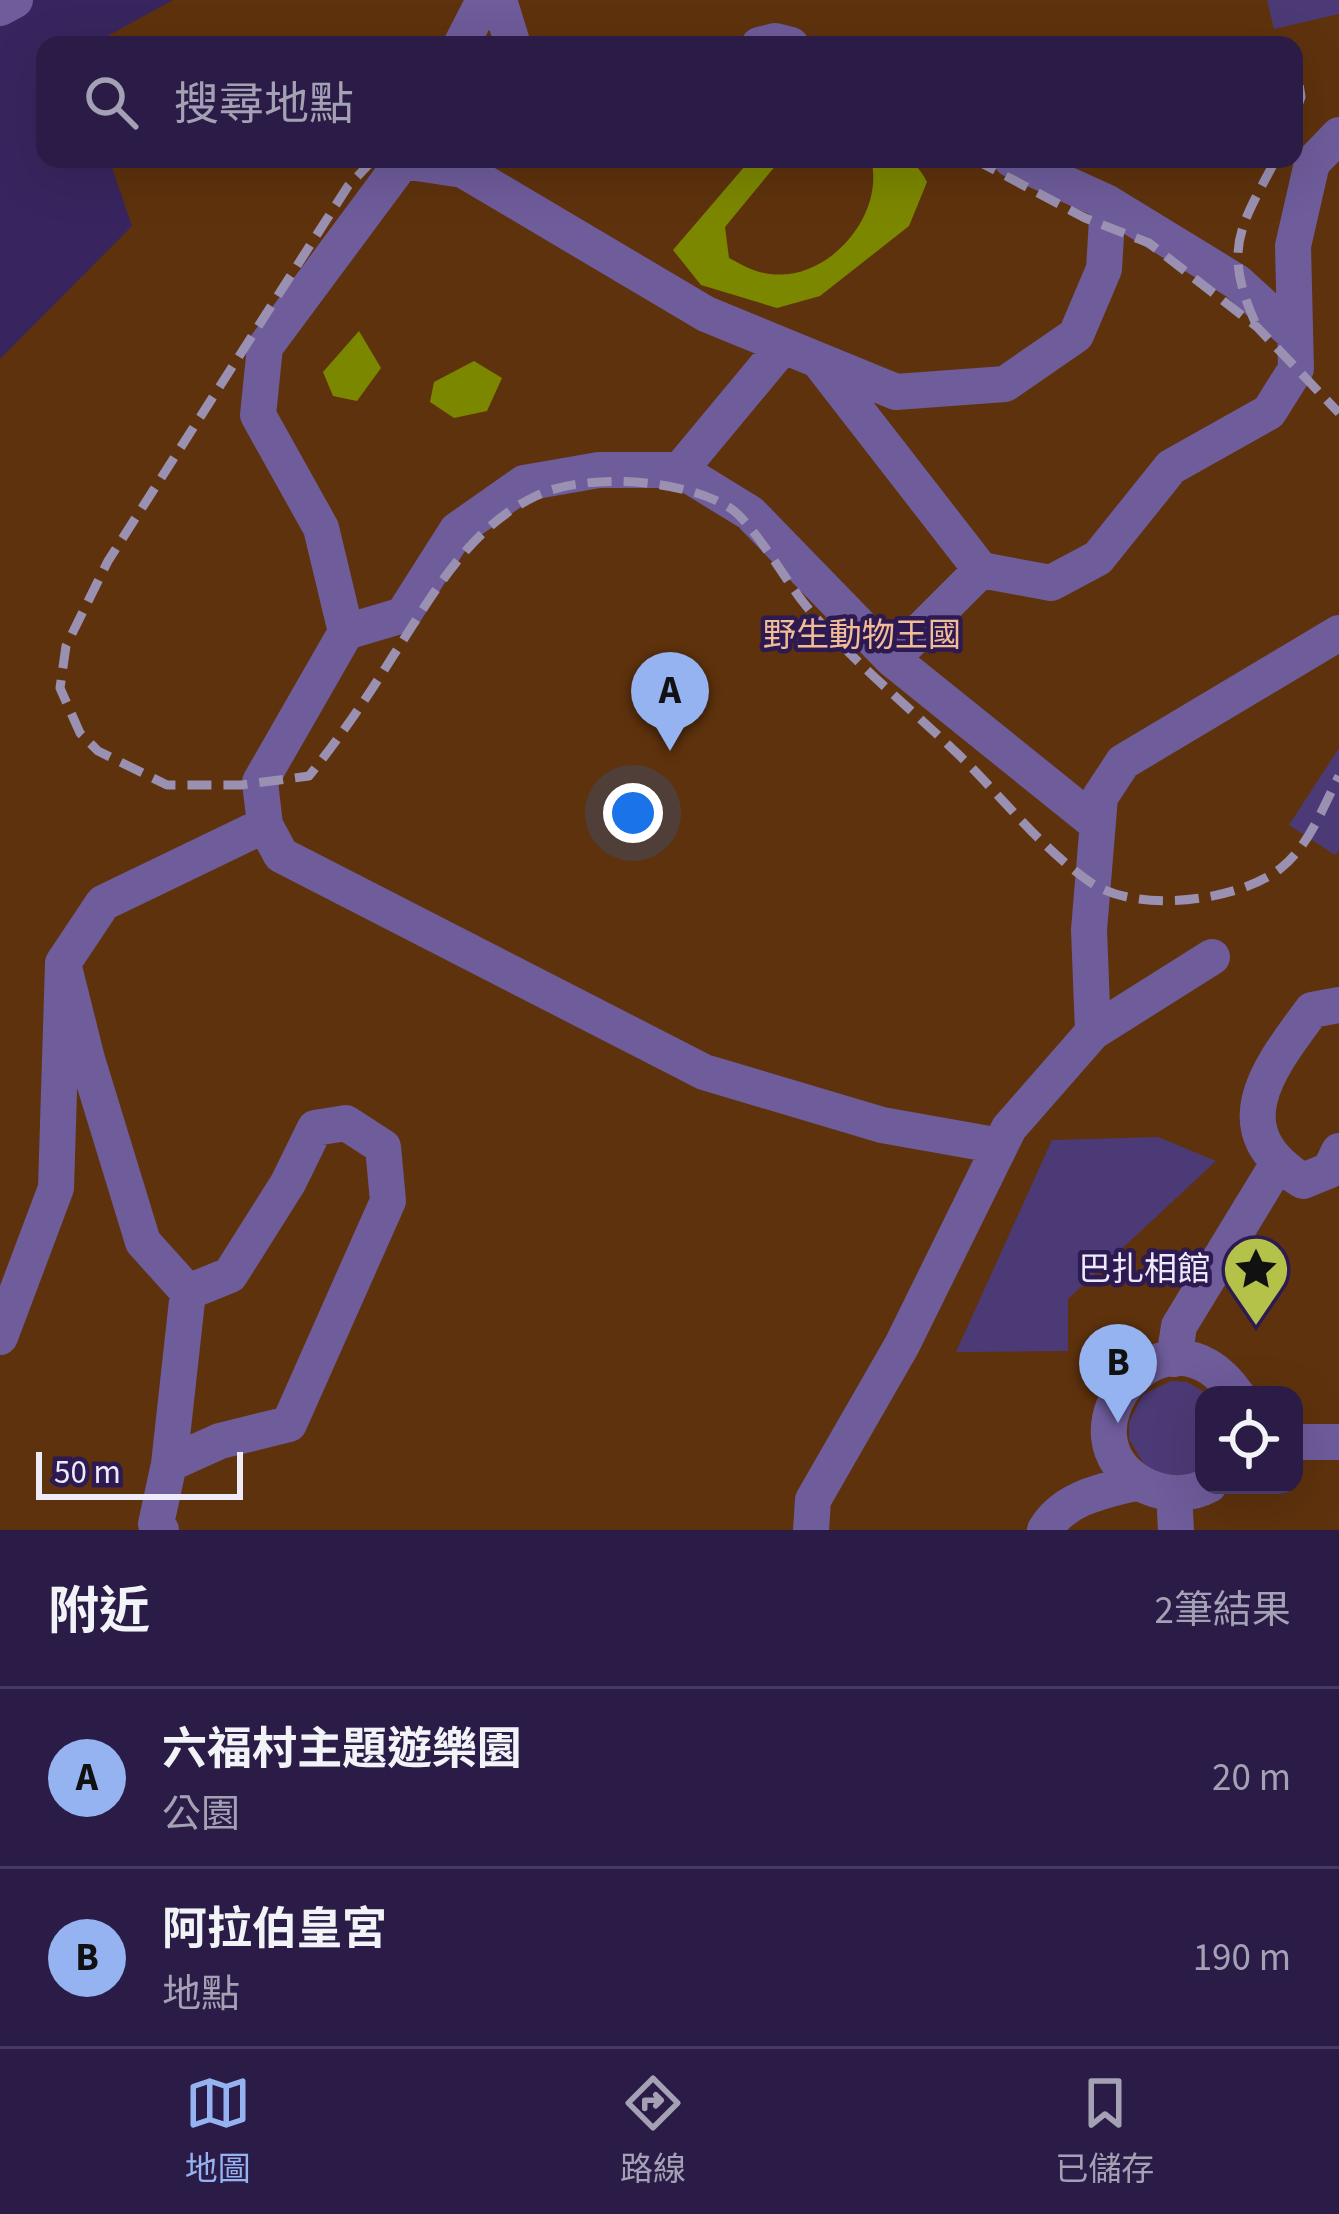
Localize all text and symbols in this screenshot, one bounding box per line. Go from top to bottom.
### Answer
search box [36,36,1303,168]
icon: search [78,69,144,135]
text: 搜尋地點 [174,73,354,137]
park label: 野生動物王國 [763,612,961,659]
pin: A [631,652,709,751]
your location [603,783,663,843]
place icon: 巴扎相館 [1221,1234,1291,1328]
place label: 巴扎相館 [1078,1246,1210,1293]
pin: B [1079,1324,1157,1423]
map controls [1195,1386,1303,1494]
button: locate [1195,1386,1303,1494]
scale bar [36,1446,243,1499]
text: 50 m [54,1449,121,1496]
text: 附近 [48,1576,150,1648]
text: 2筆結果 [1155,1583,1291,1639]
text: 六福村主題遊樂園 [162,1718,522,1782]
text: A [76,1750,98,1806]
text: 20 m [1212,1750,1291,1806]
text: 公園 [162,1787,240,1843]
text: 阿拉伯皇宮 [162,1898,387,1962]
text: B [75,1930,99,1986]
text: 190 m [1193,1930,1291,1986]
text: 地點 [162,1967,240,2023]
tab: 地圖 [185,2070,251,2193]
tab: 路線 [620,2070,686,2193]
tab: 已儲存 [1055,2070,1154,2193]

